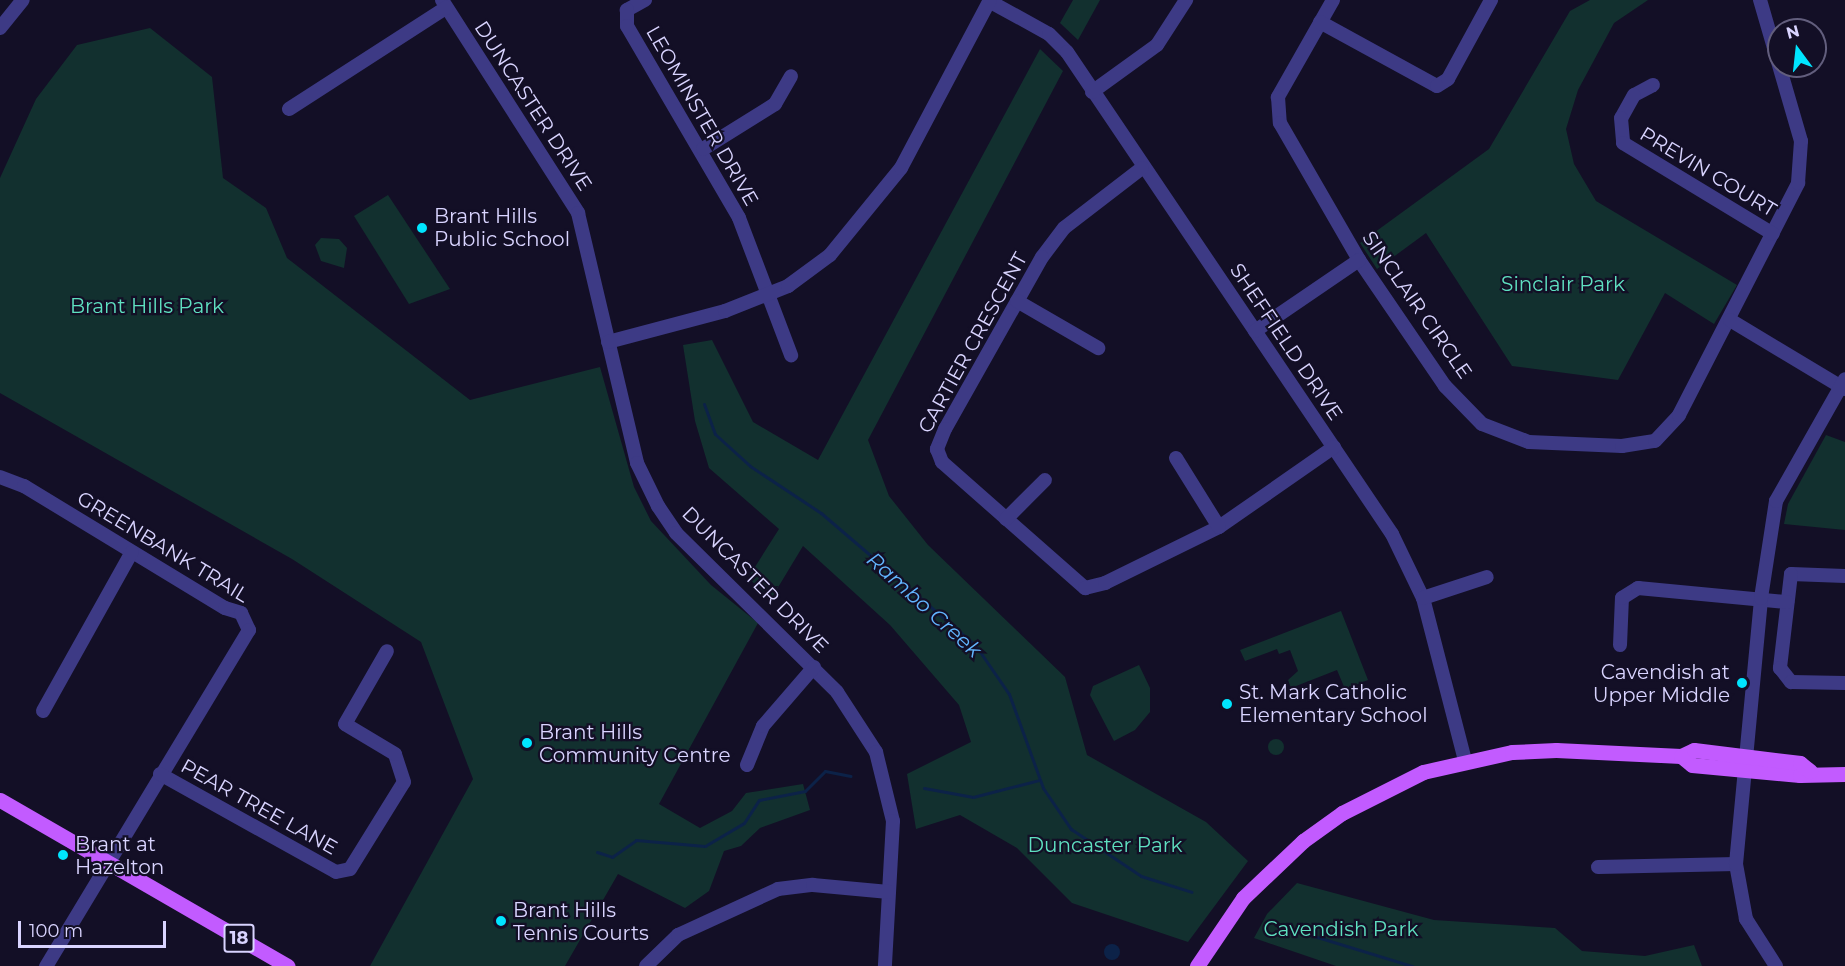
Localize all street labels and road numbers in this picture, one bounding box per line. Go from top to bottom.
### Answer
street label: DUNCASTER DRIVE [469,17,597,195]
street label: LEOMINSTER DRIVE [641,22,763,210]
street label: PREVIN COURT [1635,122,1781,222]
street label: SINCLAIR CIRCLE [1357,227,1477,383]
street label: CARTIER CRESCENT [913,249,1033,437]
street label: SHEFFIELD DRIVE [1225,259,1347,425]
street label: GREENBANK TRAIL [73,486,253,608]
street label: DUNCASTER DRIVE [677,502,833,658]
street label: PEAR TREE LANE [177,754,341,860]
road number: 18 [222,923,256,953]

